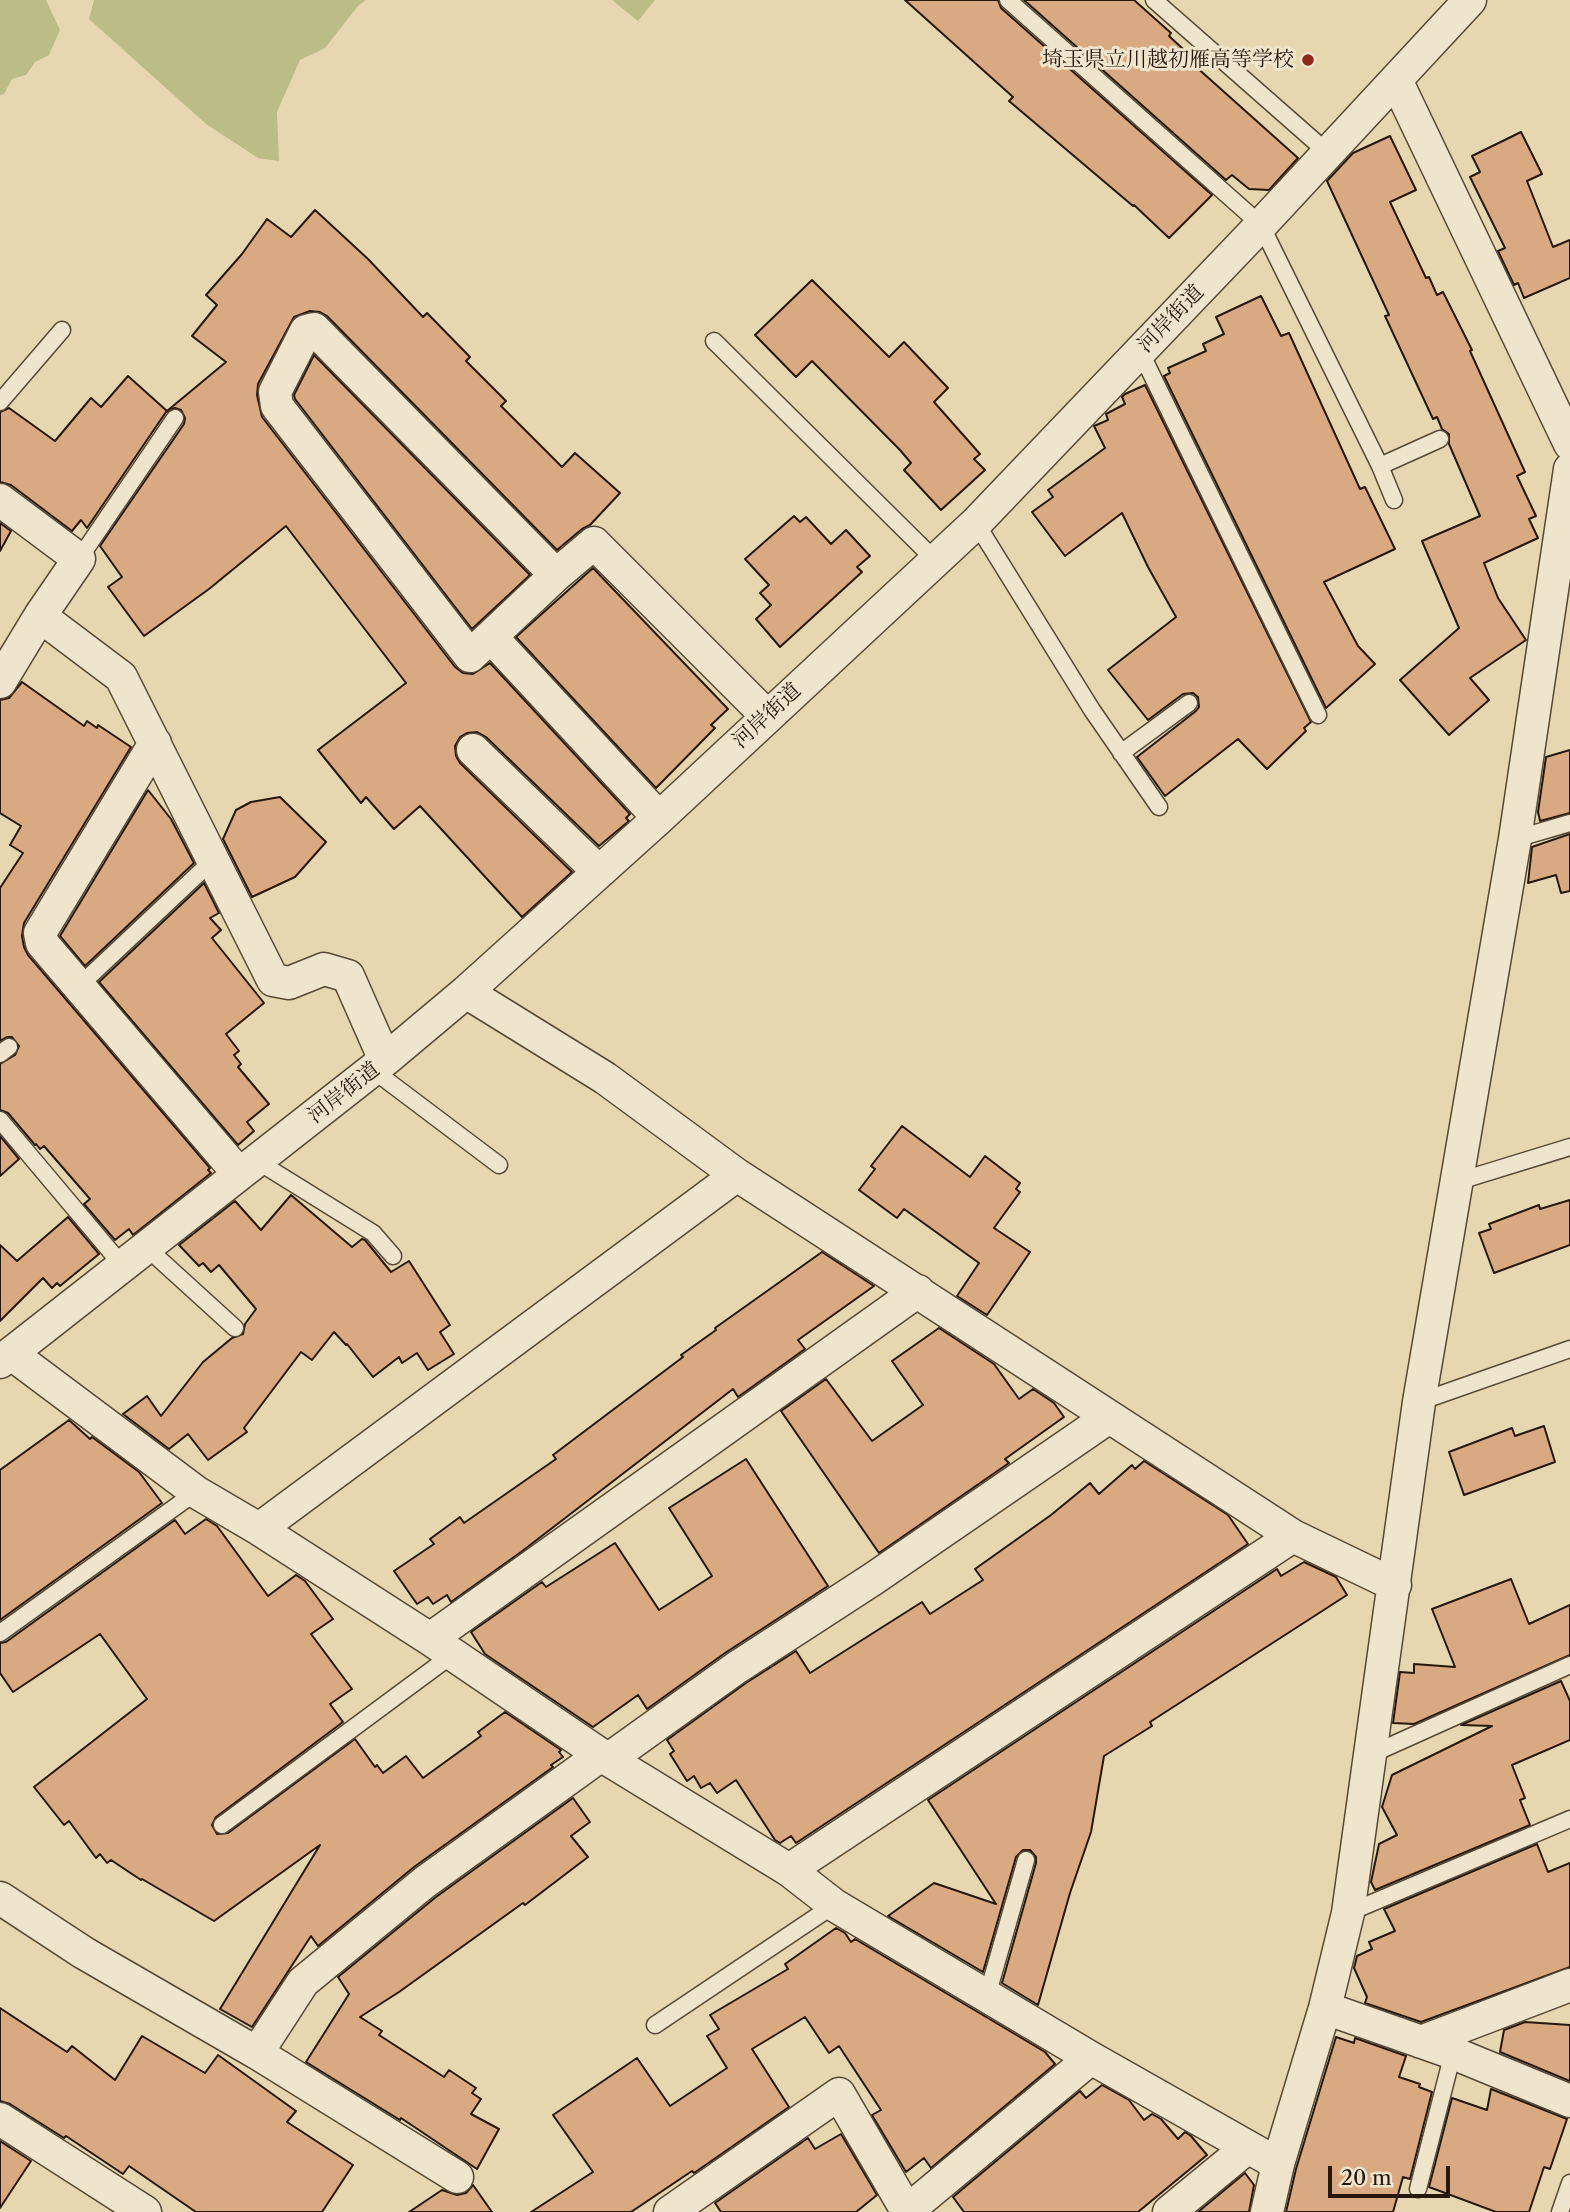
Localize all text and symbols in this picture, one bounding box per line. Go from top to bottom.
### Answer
place label: 埼玉県立川越初雁高等学校 [1042,47,1294,73]
marker: 埼玉県立川越初雁高等学校 [1300,52,1316,68]
street label: 河岸街道 [1133,280,1209,358]
street label: 河岸街道 [728,678,806,754]
street label: 河岸街道 [303,1057,385,1129]
scale bar [1332,2152,1454,2196]
text: 20 m [1341,2165,1392,2190]

